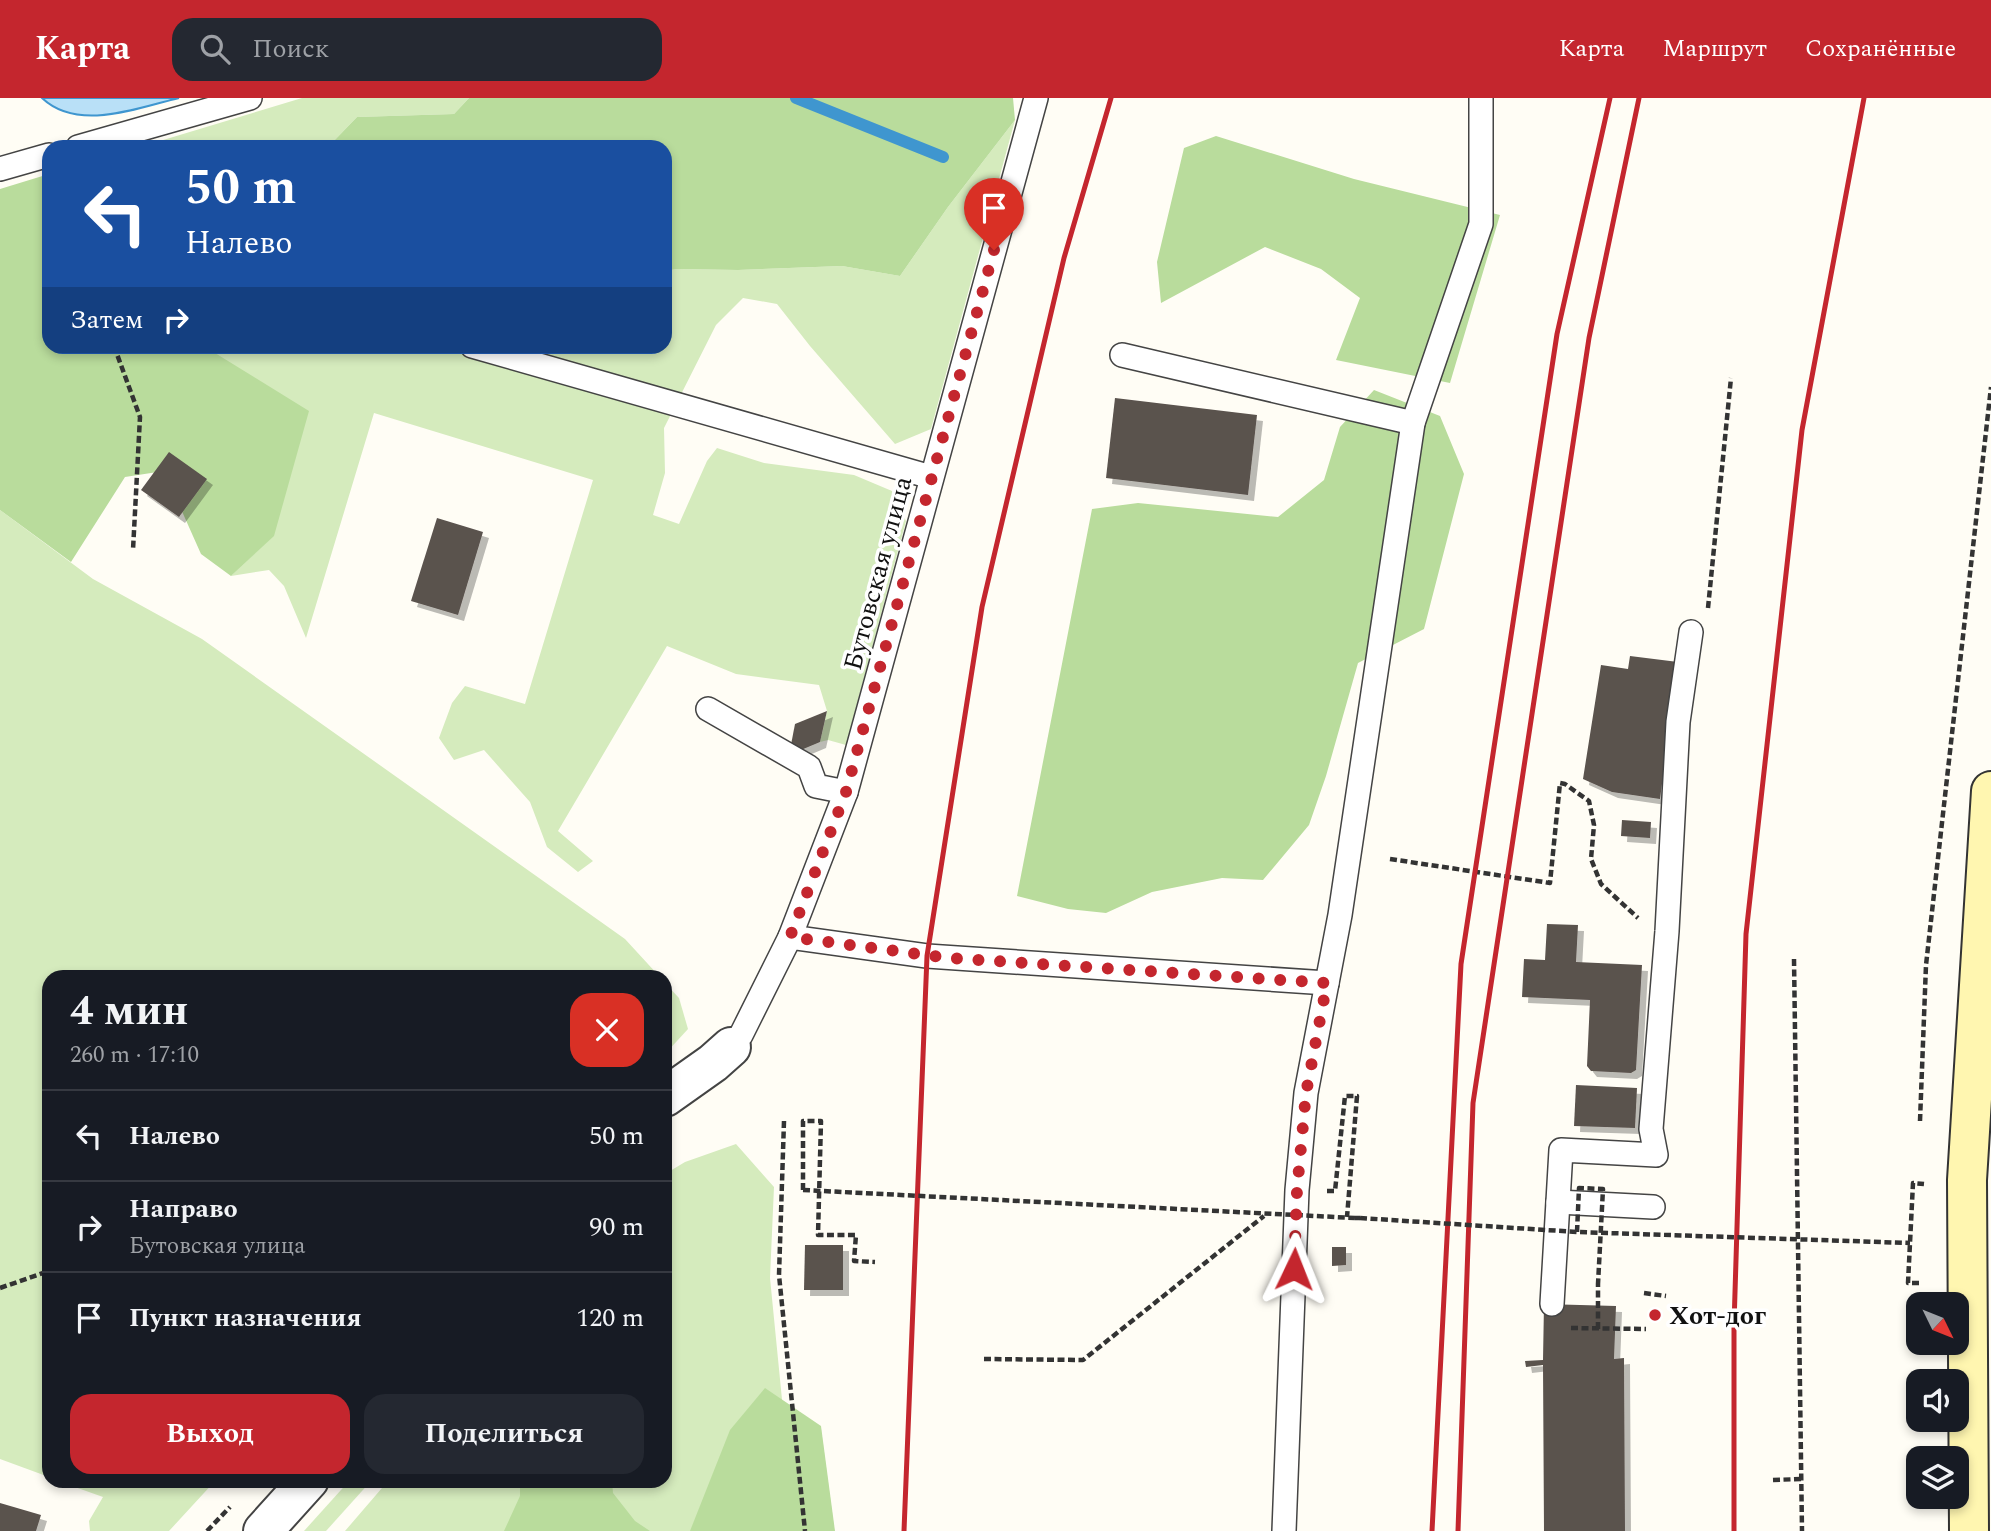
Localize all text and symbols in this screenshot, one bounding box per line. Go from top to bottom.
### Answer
search box [172,18,662,81]
text: Карта [35,24,130,74]
text: Поиск [252,29,329,69]
icon: search [196,30,234,68]
text: Карта [1559,31,1624,67]
text: Маршрут [1662,31,1767,67]
text: Сохранённые [1805,31,1956,67]
text: 50 m [185,151,296,226]
icon: left [70,168,161,259]
pin [964,178,1024,250]
icon: arrive [975,189,1013,227]
text: Налево [185,219,293,268]
text: Затем [70,300,143,340]
icon: right [157,301,195,339]
street label: Бутовская улица [833,471,923,675]
text: 4 мин [70,980,188,1043]
button: close [570,993,644,1067]
text: 260 m · 17:10 [70,1038,199,1073]
text: Налево [129,1116,220,1156]
text: 50 m [589,1116,644,1156]
icon: left [70,1117,108,1155]
text: Направо [129,1189,238,1229]
text: 90 m [589,1207,644,1247]
icon: right [70,1208,108,1246]
text: Бутовская улица [129,1229,305,1264]
position arrow [1257,1232,1331,1306]
north arrow [1906,1292,1969,1354]
map controls [1906,1292,1969,1509]
place label: Хот-дог [1669,1296,1766,1336]
text: Пункт назначения [129,1298,362,1338]
text: 120 m [576,1298,644,1338]
icon: arrive [70,1299,108,1337]
marker: Хот-дог [1647,1307,1663,1323]
button: sound [1906,1369,1969,1432]
button: Выход [70,1394,350,1474]
button: Поделиться [364,1394,644,1474]
button: layers [1906,1446,1969,1509]

